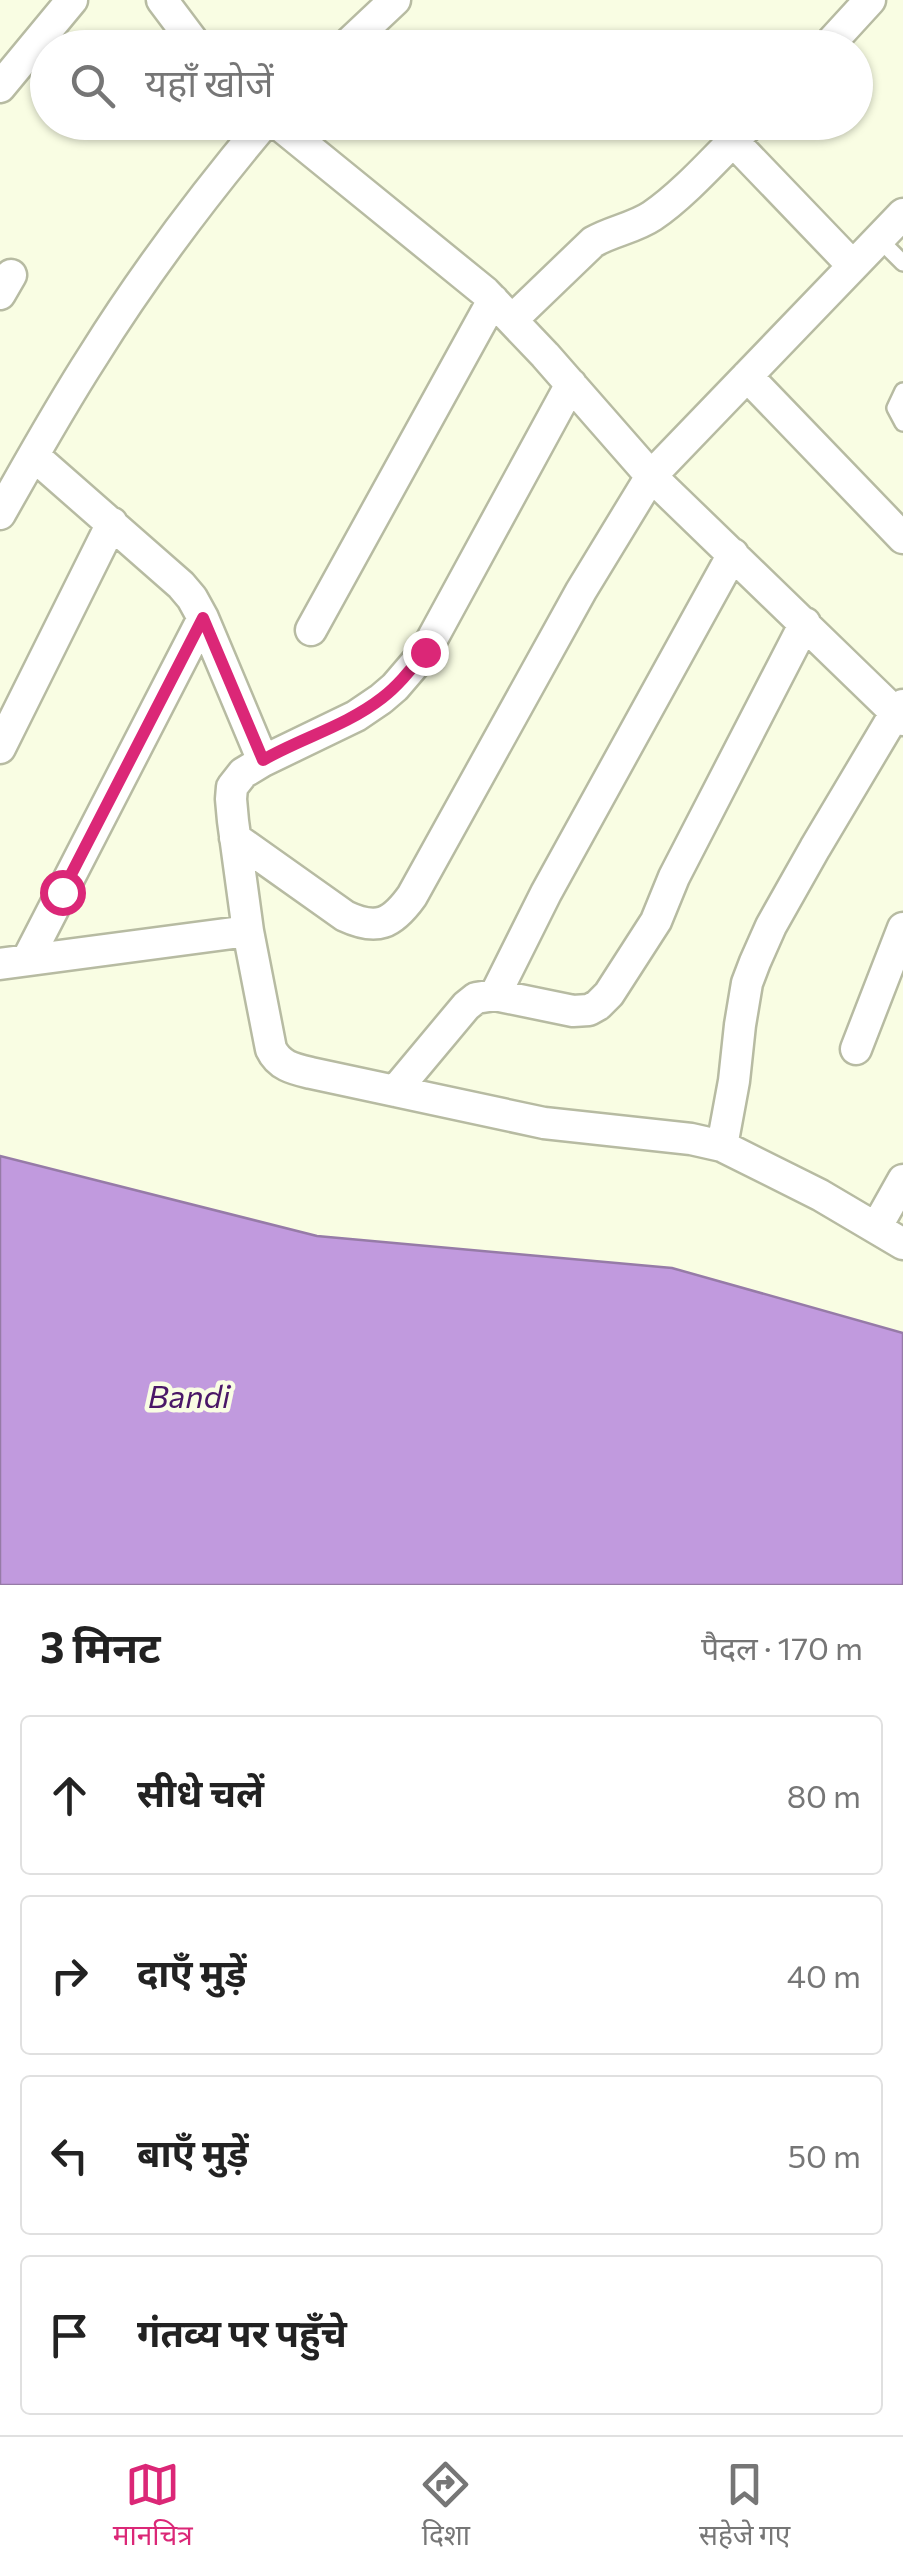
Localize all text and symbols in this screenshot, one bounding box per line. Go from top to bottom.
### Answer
search box [30,30,873,140]
icon: search [65,58,120,113]
text: यहाँ खोजें [145,58,273,105]
route end [403,630,449,676]
route start [40,870,86,916]
water label: Bandi [148,1375,232,1415]
text: 3 मिनट [40,1620,161,1672]
text: पैदल · 170 m [701,1627,863,1667]
icon: ahead [42,1768,97,1823]
text: सीधे चलें [137,1768,264,1815]
text: 80 m [787,1775,861,1815]
icon: right [42,1948,97,2003]
text: दाएँ मुड़ें [137,1948,246,1995]
text: 40 m [787,1955,861,1995]
icon: left [42,2128,97,2183]
text: बाएँ मुड़ें [137,2128,248,2175]
text: 50 m [788,2135,861,2175]
icon: arrive [42,2308,97,2363]
text: गंतव्य पर पहुँचे [137,2308,347,2355]
tab: मानचित्र [113,2457,193,2556]
tab: दिशा [418,2457,473,2556]
tab: सहेजे गए [699,2457,790,2556]

